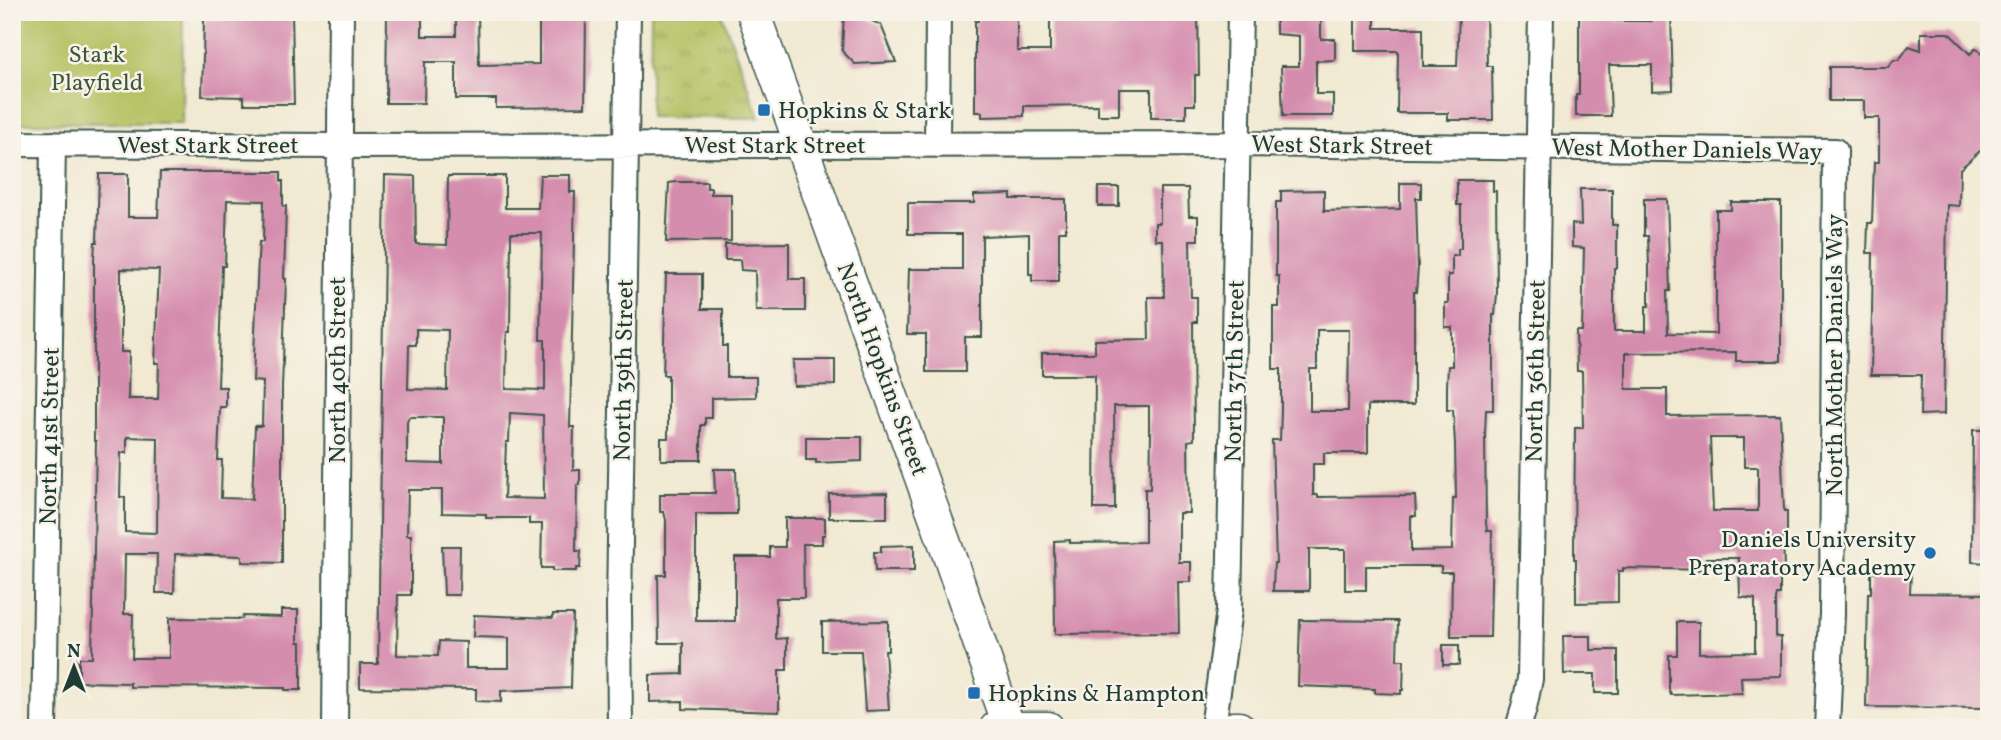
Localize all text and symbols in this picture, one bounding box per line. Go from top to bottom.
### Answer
park label: Stark Playfield [51,39,143,101]
place label: Hopkins & Stark [778,95,951,129]
marker: Hopkins & Stark [756,102,772,118]
street label: West Stark Street [1251,128,1433,166]
street label: West Stark Street [117,130,299,164]
street label: West Stark Street [684,130,866,164]
street label: West Mother Daniels Way [1551,132,1823,170]
street label: North Mother Daniels Way [1819,214,1853,496]
street label: North Hopkins Street [827,258,936,481]
street label: North 40th Street [322,277,356,463]
street label: North 39th Street [606,278,644,462]
street label: North 37th Street [1217,279,1255,463]
street label: North 36th Street [1518,279,1556,463]
street label: North 41st Street [32,347,70,525]
place label: Daniels University Preparatory Academy [1688,524,1916,586]
marker: Daniels University Preparatory Academy [1922,545,1938,561]
north arrow [38,632,108,702]
text: N [67,639,81,665]
place label: Hopkins & Hampton [988,678,1205,712]
marker: Hopkins & Hampton [966,685,982,701]

